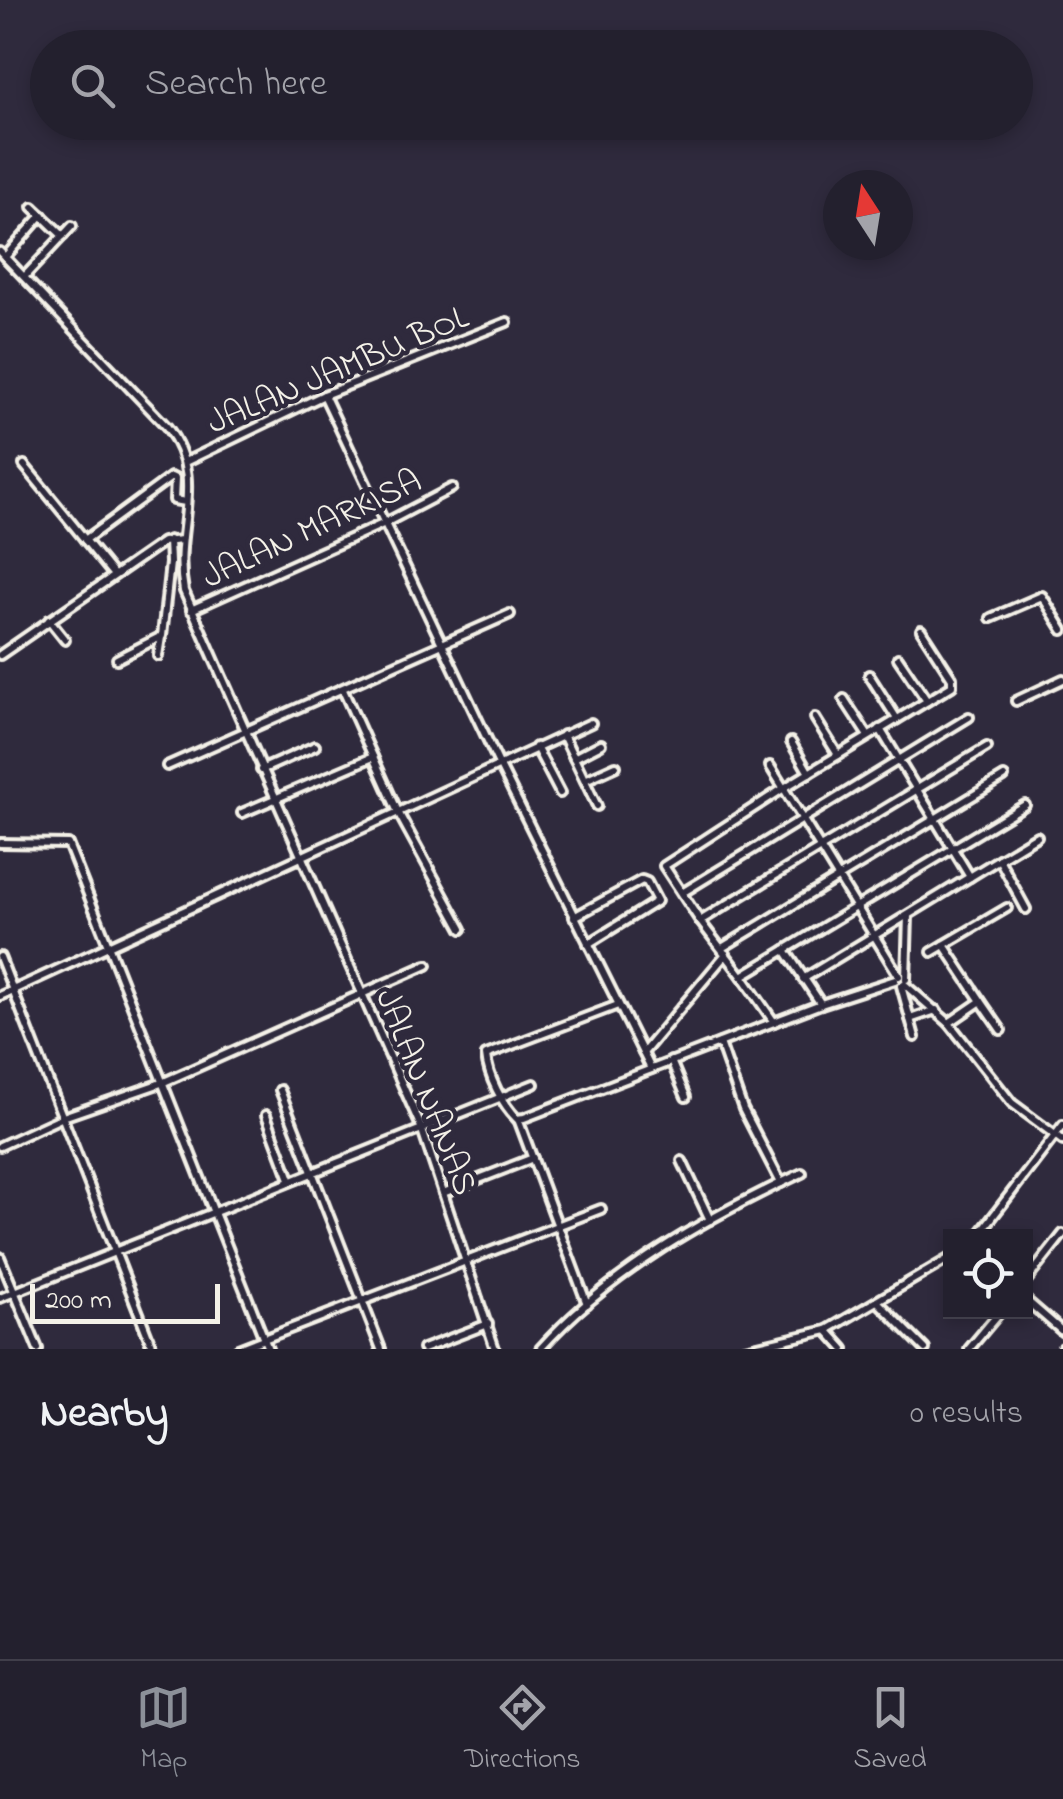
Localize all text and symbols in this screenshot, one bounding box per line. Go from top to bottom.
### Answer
search box [30,30,1033,140]
text: Search here [145,57,327,113]
icon: search [65,58,120,113]
north arrow [823,170,913,260]
street label: JALAN JAMBU BOL [200,293,477,449]
street label: JALAN MARKISA [194,457,431,603]
street label: JALAN NANAS [360,982,489,1203]
map controls [943,1229,1033,1319]
button: locate [943,1229,1033,1319]
scale bar [30,1279,220,1324]
text: 200 m [45,1281,112,1322]
text: Nearby [40,1384,168,1445]
text: 0 results [910,1391,1023,1438]
tab: Map [136,1680,191,1781]
tab: Directions [464,1680,581,1781]
tab: Saved [854,1680,927,1781]

